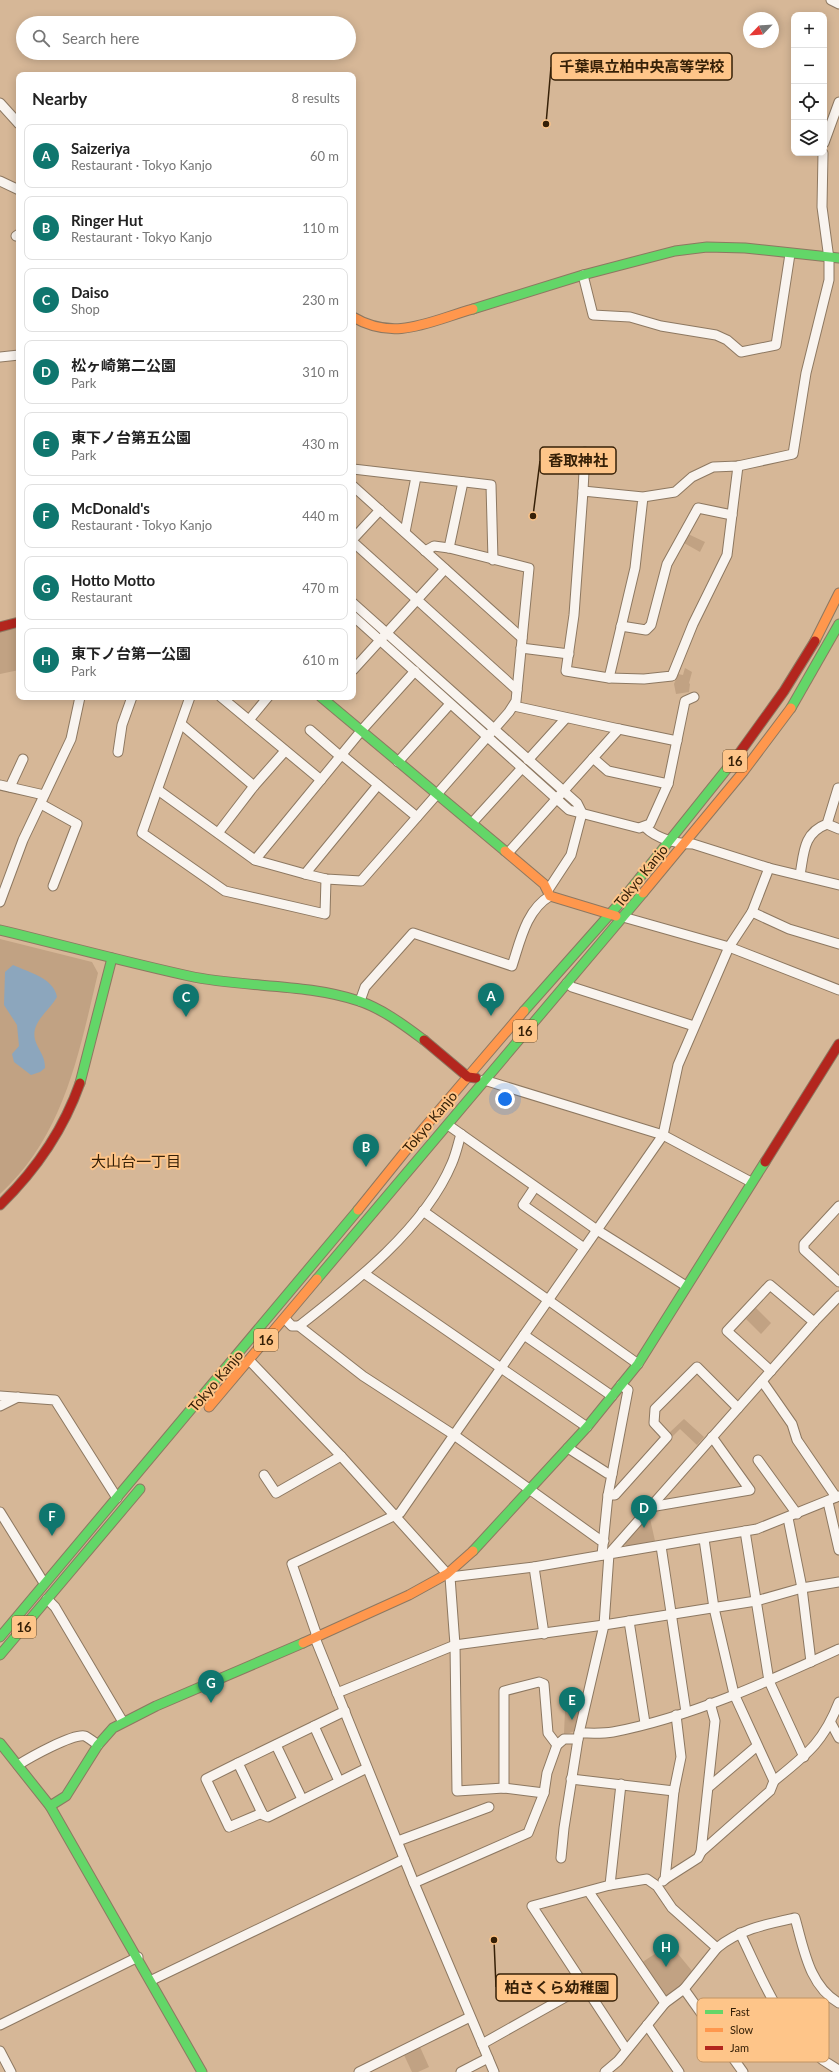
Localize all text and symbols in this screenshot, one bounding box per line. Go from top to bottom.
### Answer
north arrow [743,12,779,48]
map controls [791,12,827,156]
button: + [791,12,827,48]
search box [16,16,356,60]
icon: search [30,27,52,49]
text: Search here [62,29,139,47]
button: − [791,48,827,84]
callout: 千葉県立柏中央高等学校 [551,53,732,80]
text: 千葉県立柏中央高等学校 [559,57,725,75]
button: locate [791,84,827,120]
text: Nearby [32,88,87,109]
text: 8 results [292,90,340,106]
button: layers [791,120,827,156]
text: Saizeriya [71,139,130,157]
text: A [41,148,51,164]
text: 60 m [310,148,339,164]
text: Restaurant · Tokyo Kanjo [71,157,212,173]
text: Ringer Hut [71,211,143,229]
text: B [42,220,50,236]
text: 110 m [302,220,339,236]
text: Restaurant · Tokyo Kanjo [71,229,212,245]
text: Daiso [71,283,109,301]
text: C [42,292,50,308]
text: 230 m [302,292,339,308]
text: Shop [71,301,100,317]
text: 松ヶ崎第二公園 [71,356,176,374]
text: D [41,364,51,380]
text: 310 m [302,364,339,380]
text: Park [71,375,96,391]
text: 東下ノ台第五公園 [71,428,191,446]
text: E [42,436,50,452]
text: 430 m [302,436,339,452]
text: Park [71,447,96,463]
callout: 香取神社 [540,447,616,474]
text: 香取神社 [548,451,608,469]
text: McDonald's [71,499,150,517]
text: F [42,508,50,524]
text: 440 m [302,508,339,524]
text: Restaurant · Tokyo Kanjo [71,517,212,533]
text: Hotto Motto [71,571,155,589]
text: G [41,580,51,596]
text: 470 m [302,580,339,596]
text: Restaurant [71,589,133,605]
text: 東下ノ台第一公園 [71,644,191,662]
text: H [41,652,51,668]
text: 610 m [302,652,339,668]
text: Park [71,663,96,679]
road number: 16 [723,750,747,772]
street label: Tokyo Kanjo [610,841,671,910]
pin: A [478,983,504,1016]
pin: C [173,984,199,1017]
road number: 16 [513,1020,537,1042]
street label: Tokyo Kanjo [399,1087,460,1156]
your location [495,1089,515,1109]
pin: B [353,1134,379,1167]
district label: 大山台一丁目 [91,1152,181,1170]
road number: 16 [254,1329,278,1351]
street label: Tokyo Kanjo [185,1346,246,1415]
pin: D [631,1495,657,1528]
pin: F [39,1503,65,1536]
road number: 16 [12,1616,36,1638]
pin: G [198,1670,224,1703]
pin: E [559,1687,585,1720]
pin: H [653,1934,679,1967]
callout: 柏さくら幼稚園 [496,1974,617,2001]
text: 柏さくら幼稚園 [504,1978,610,1996]
legend [697,1998,829,2062]
text: Fast [730,2005,750,2018]
text: Slow [730,2023,754,2036]
text: Jam [730,2041,749,2054]

